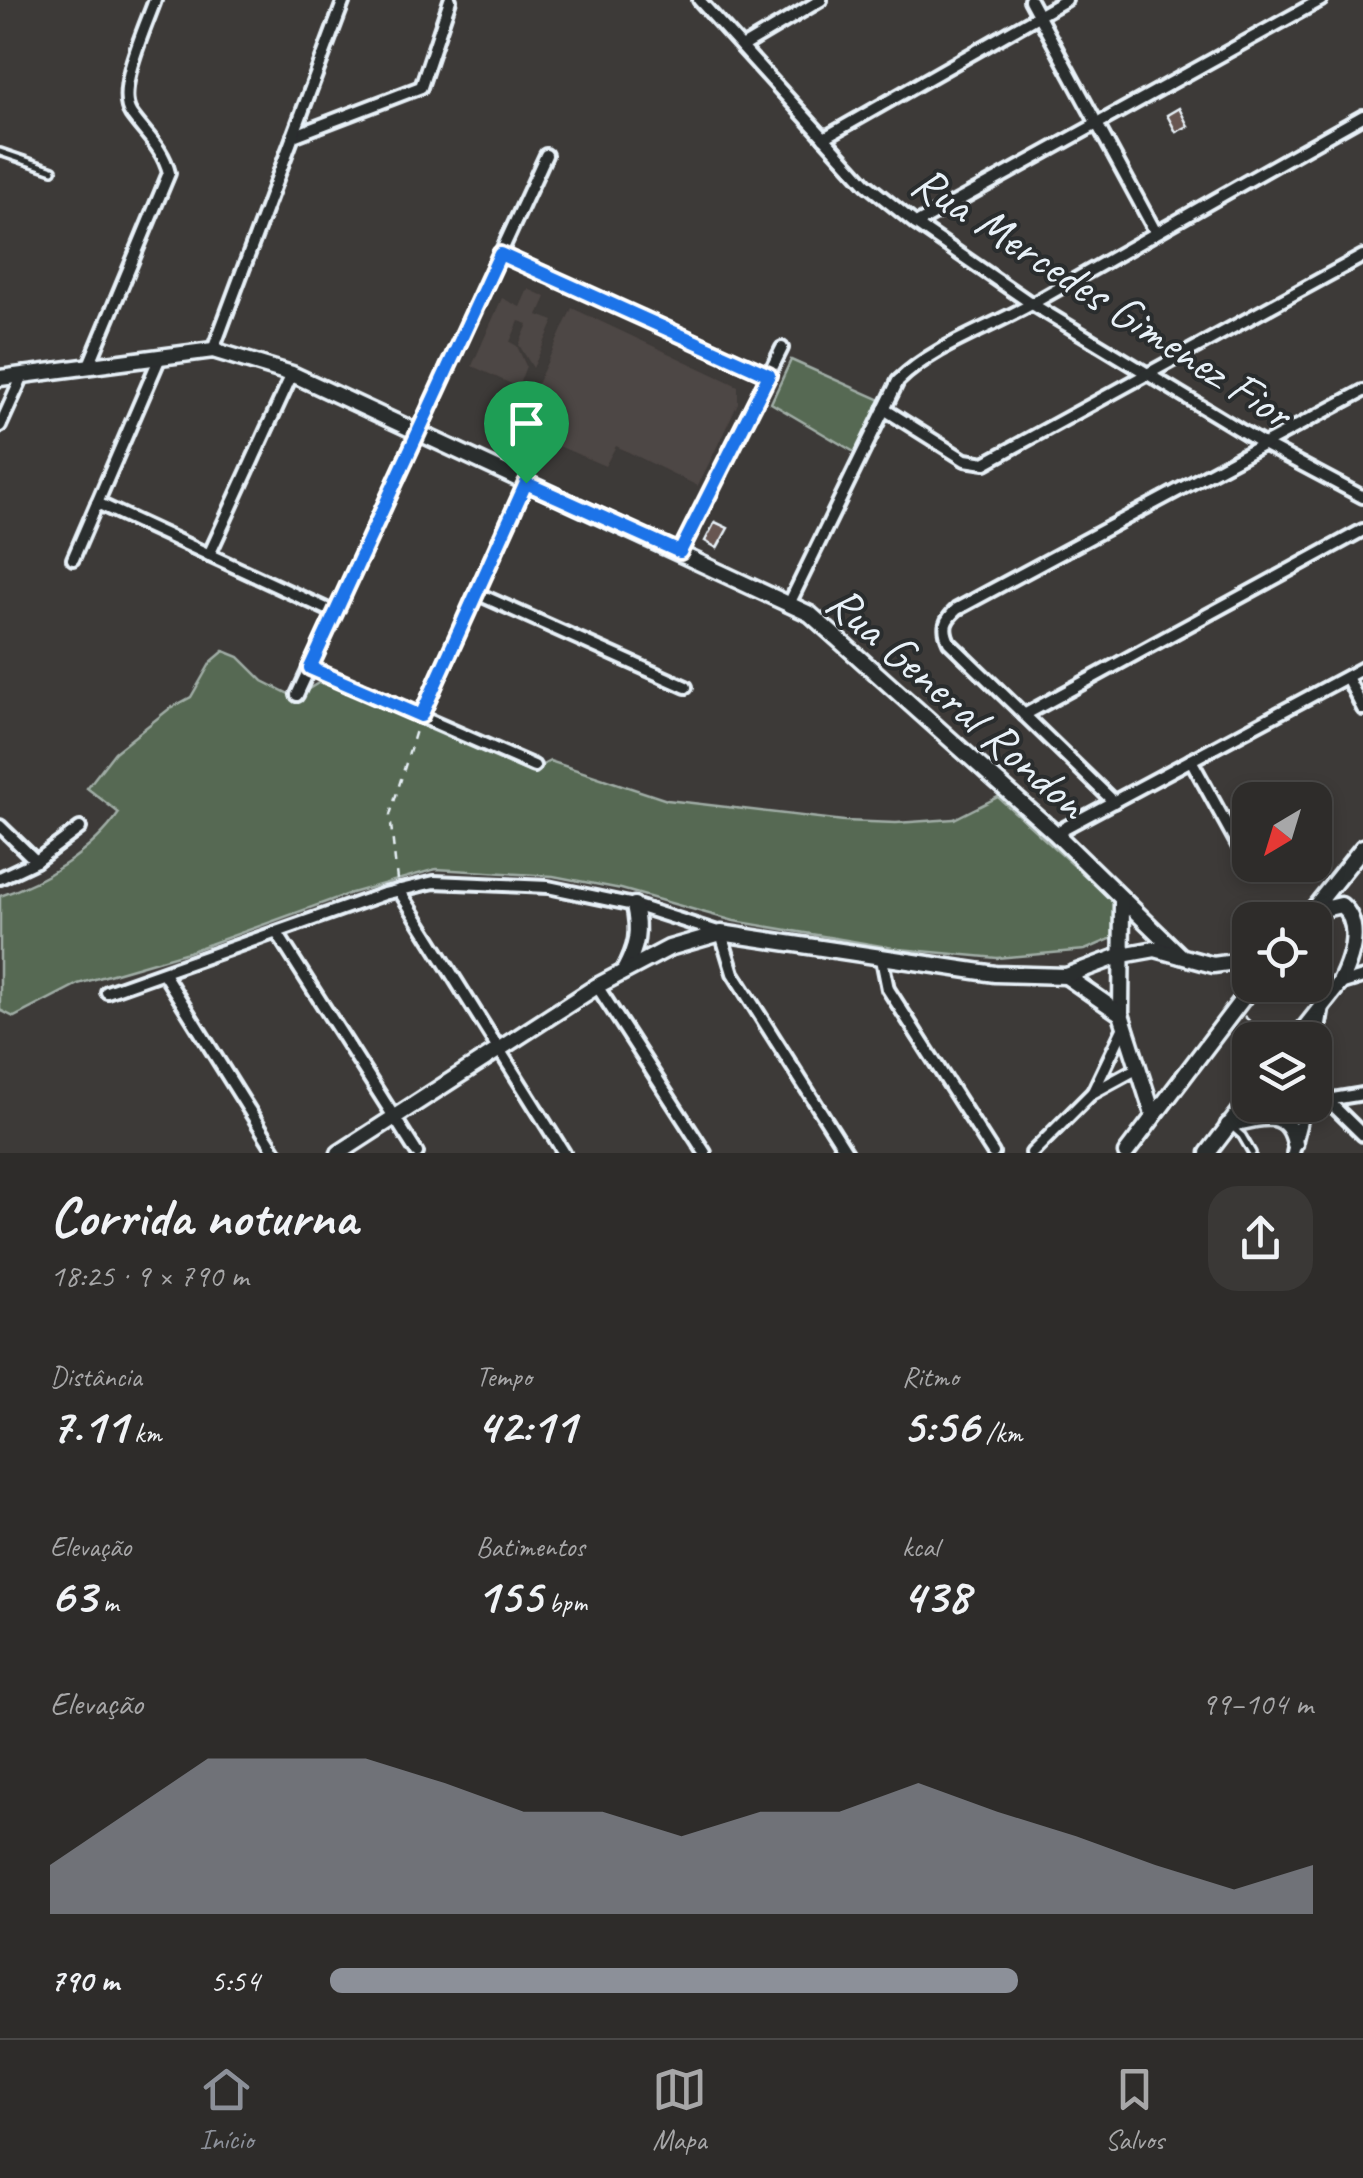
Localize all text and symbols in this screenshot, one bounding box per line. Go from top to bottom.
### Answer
street label: Rua Mercedes Gimenez Fior [901,151,1307,444]
pin [484,381,569,484]
icon: arrive [499,396,554,451]
street label: Rua General Rondon [814,572,1102,833]
north arrow [1232,782,1332,882]
map controls [1232,782,1332,1122]
button: locate [1232,902,1332,1002]
button: layers [1232,1022,1332,1122]
text: Corrida noturna [50,1182,357,1252]
button: share [1208,1186,1313,1291]
text: 18:25 · 9 × 790 m [50,1255,248,1296]
text: Distância [50,1359,142,1394]
text: Tempo [476,1359,532,1394]
text: Ritmo [902,1359,959,1394]
text: 7.11 [50,1394,127,1457]
text: 42:11 [476,1394,576,1457]
text: 5:56 [902,1394,979,1457]
text: km [127,1415,161,1450]
text: /km [979,1415,1022,1450]
text: Elevação [50,1529,131,1564]
text: Batimentos [476,1529,585,1564]
text: kcal [902,1529,939,1564]
text: 63 [50,1564,96,1627]
text: 155 [476,1564,542,1627]
text: 438 [902,1564,970,1627]
text: m [96,1585,119,1620]
text: bpm [542,1585,587,1620]
text: Elevação [50,1683,143,1724]
text: 99–104 m [1201,1683,1313,1724]
text: 790 m [50,1960,119,2001]
text: 5:54 [210,1960,260,2001]
tab: Início [199,2062,254,2157]
tab: Mapa [652,2062,707,2157]
tab: Salvos [1105,2062,1164,2157]

